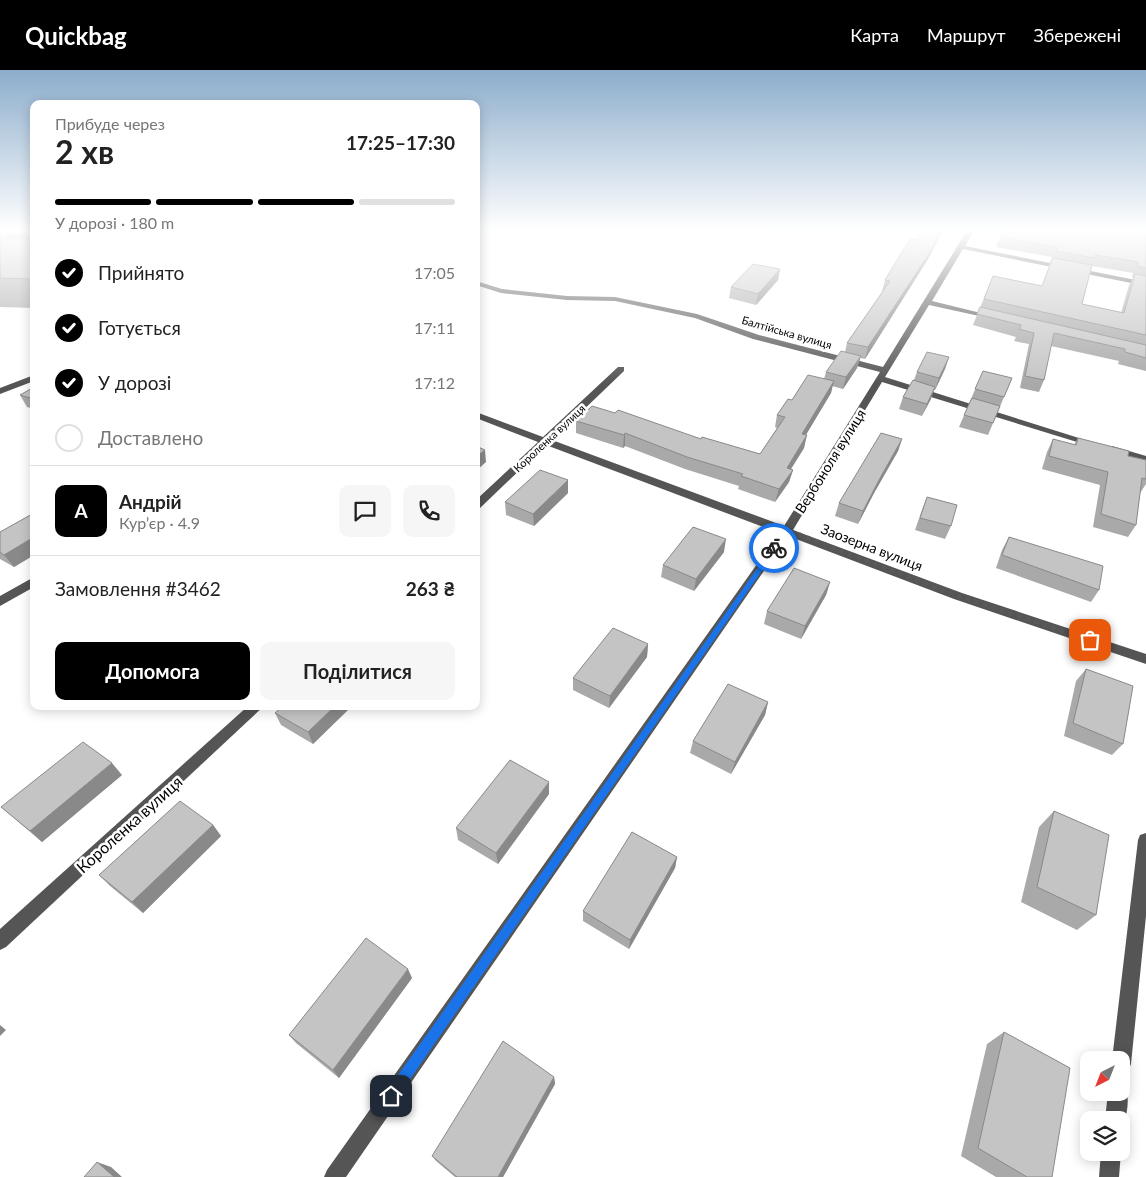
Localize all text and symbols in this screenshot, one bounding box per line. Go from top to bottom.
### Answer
text: Quickbag [25,21,127,50]
text: Карта [850,24,899,46]
text: Маршрут [927,24,1006,46]
text: Збережені [1034,24,1121,46]
text: Прибуде через [55,114,165,133]
text: 17:25–17:30 [346,131,455,154]
text: 2 хв [55,132,114,171]
text: У дорозі · 180 m [55,213,174,232]
icon: check [55,259,83,287]
text: Прийнято [98,261,184,284]
text: 17:05 [414,263,455,282]
street label: Балтійська вулиця [740,313,834,351]
icon: check [55,314,83,342]
text: Готується [98,316,181,339]
text: 17:11 [414,318,455,337]
icon: check [55,369,83,397]
text: У дорозі [98,371,171,394]
text: 17:12 [414,373,455,392]
street label: Короленка вулиця [511,401,587,475]
street label: Вербоноля вулиця [791,406,869,516]
text: Доставлено [98,426,203,449]
button: chat [339,485,391,537]
button: phone [403,485,455,537]
text: Андрій [119,490,182,513]
text: А [74,499,88,522]
text: Кур’єр · 4.9 [119,513,200,532]
street label: Заозерна вулиця [819,520,925,574]
courier [749,523,799,573]
icon: bike [760,534,788,562]
text: Замовлення #3462 [55,577,221,600]
text: 263 ₴ [406,577,455,600]
pin [1069,619,1111,661]
icon: bag [1076,626,1104,654]
button: Допомога [55,642,250,700]
button: Поділитися [260,642,455,700]
street label: Короленка вулиця [72,772,186,876]
north arrow [1080,1051,1130,1101]
map controls [1080,1051,1130,1161]
pin [370,1075,412,1117]
icon: home [377,1082,405,1110]
button: layers [1080,1111,1130,1161]

